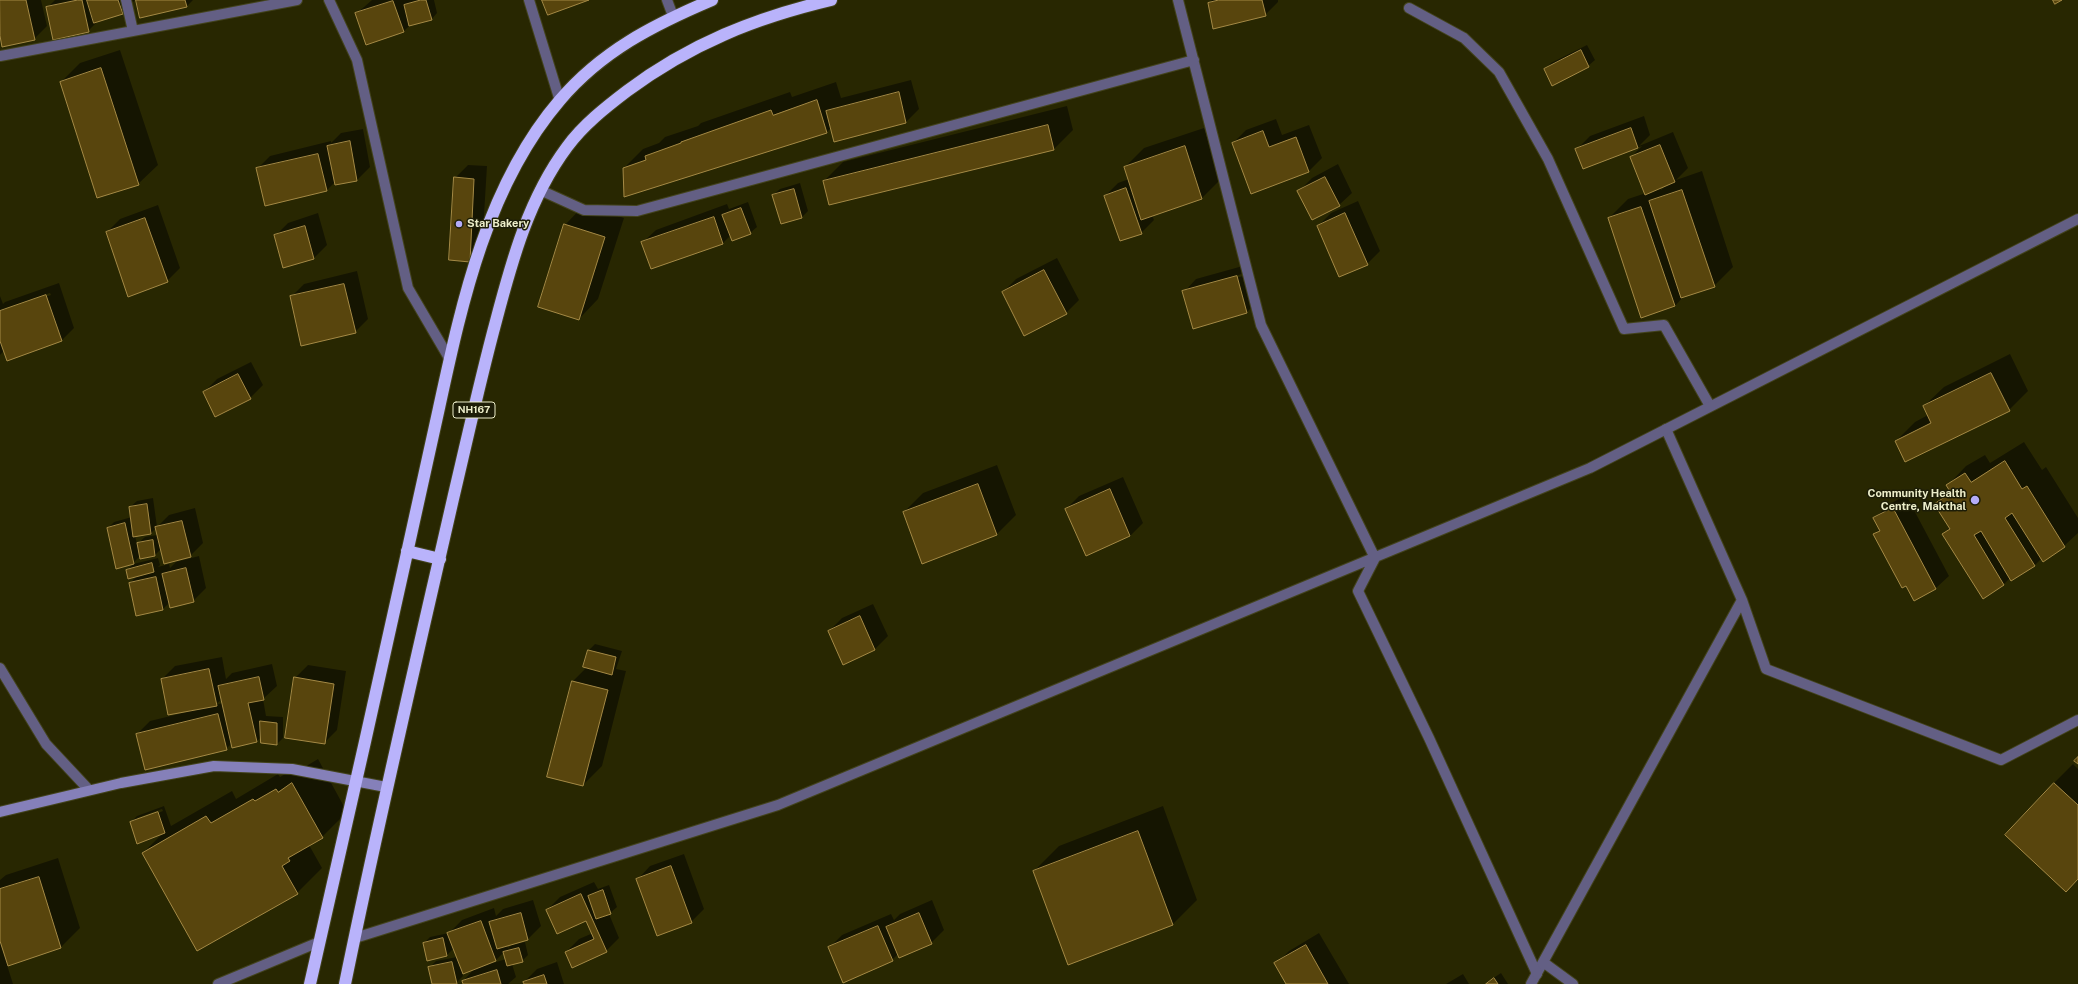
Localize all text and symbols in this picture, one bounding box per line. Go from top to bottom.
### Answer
place label: Star Bakery [467,217,529,231]
marker: Star Bakery [454,219,464,229]
road number: NH167 [453,402,495,418]
place label: Community Health Centre, Makthal [1868,487,1966,513]
marker: Community Health Centre, Makthal [1969,494,1981,506]

